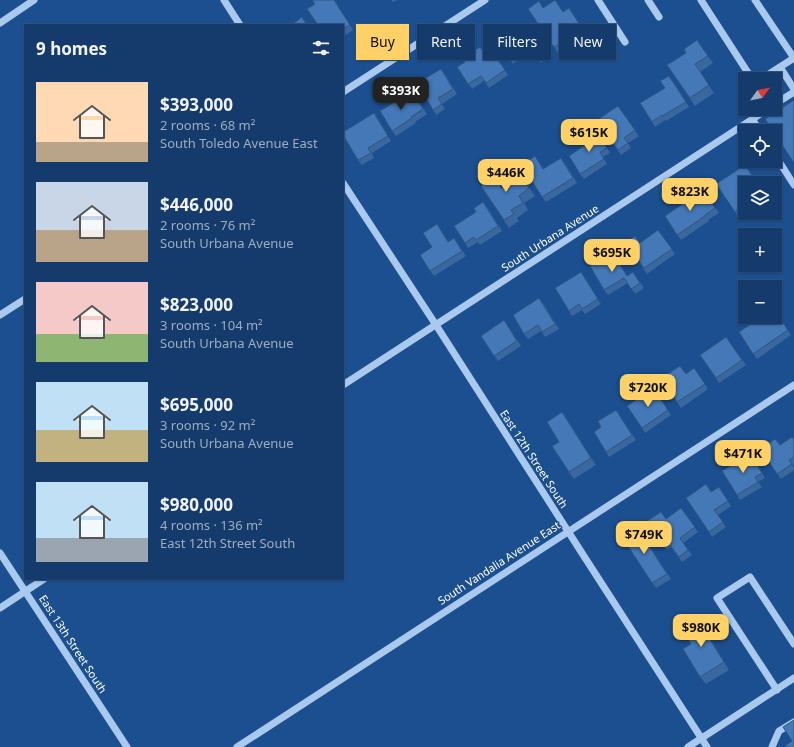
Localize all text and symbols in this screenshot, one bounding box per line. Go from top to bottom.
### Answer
chip: Buy [356,24,409,60]
chip: Rent [417,24,475,60]
chip: Filters [483,24,551,60]
chip: New [559,24,616,60]
text: 9 homes [36,37,107,60]
icon: filters [310,37,332,59]
north arrow [738,72,782,116]
map controls [738,72,782,324]
pin: $393K [373,77,429,111]
text: $393K [382,81,420,99]
text: $393,000 [160,93,233,116]
icon: home [68,98,116,146]
text: 2 rooms · 68 m² [160,116,255,134]
pin: $615K [561,119,617,153]
text: $615K [570,123,608,141]
button: locate [738,124,782,168]
text: South Toledo Avenue East [160,134,318,152]
pin: $446K [478,159,534,193]
text: $446K [487,163,525,181]
button: layers [738,176,782,220]
pin: $823K [662,178,718,212]
text: $823K [671,182,709,200]
text: $446,000 [160,193,233,216]
icon: home [68,198,116,246]
street label: South Urbana Avenue [498,200,601,275]
text: 2 rooms · 76 m² [160,216,255,234]
button: + [738,228,782,272]
text: South Urbana Avenue [160,234,294,252]
pin: $695K [584,239,640,273]
text: $695K [593,243,631,261]
button: − [738,280,782,324]
text: $823,000 [160,293,233,316]
icon: home [68,298,116,346]
text: 3 rooms · 104 m² [160,316,263,334]
text: South Urbana Avenue [160,334,294,352]
pin: $720K [620,374,676,408]
text: $720K [629,378,667,396]
text: $695,000 [160,393,233,416]
icon: home [68,398,116,446]
street label: East 12th Street South [497,407,572,511]
text: 3 rooms · 92 m² [160,416,255,434]
text: South Urbana Avenue [160,434,294,452]
pin: $471K [715,440,771,474]
text: $471K [724,444,762,462]
text: $980,000 [160,493,233,516]
icon: home [68,498,116,546]
text: 4 rooms · 136 m² [160,516,263,534]
street label: South Vandalia Avenue East [435,517,563,608]
pin: $749K [616,521,672,555]
text: $749K [625,525,663,543]
text: East 12th Street South [160,534,295,552]
street label: East 13th Street South [36,592,111,696]
pin: $980K [673,614,729,648]
text: $980K [682,618,720,636]

